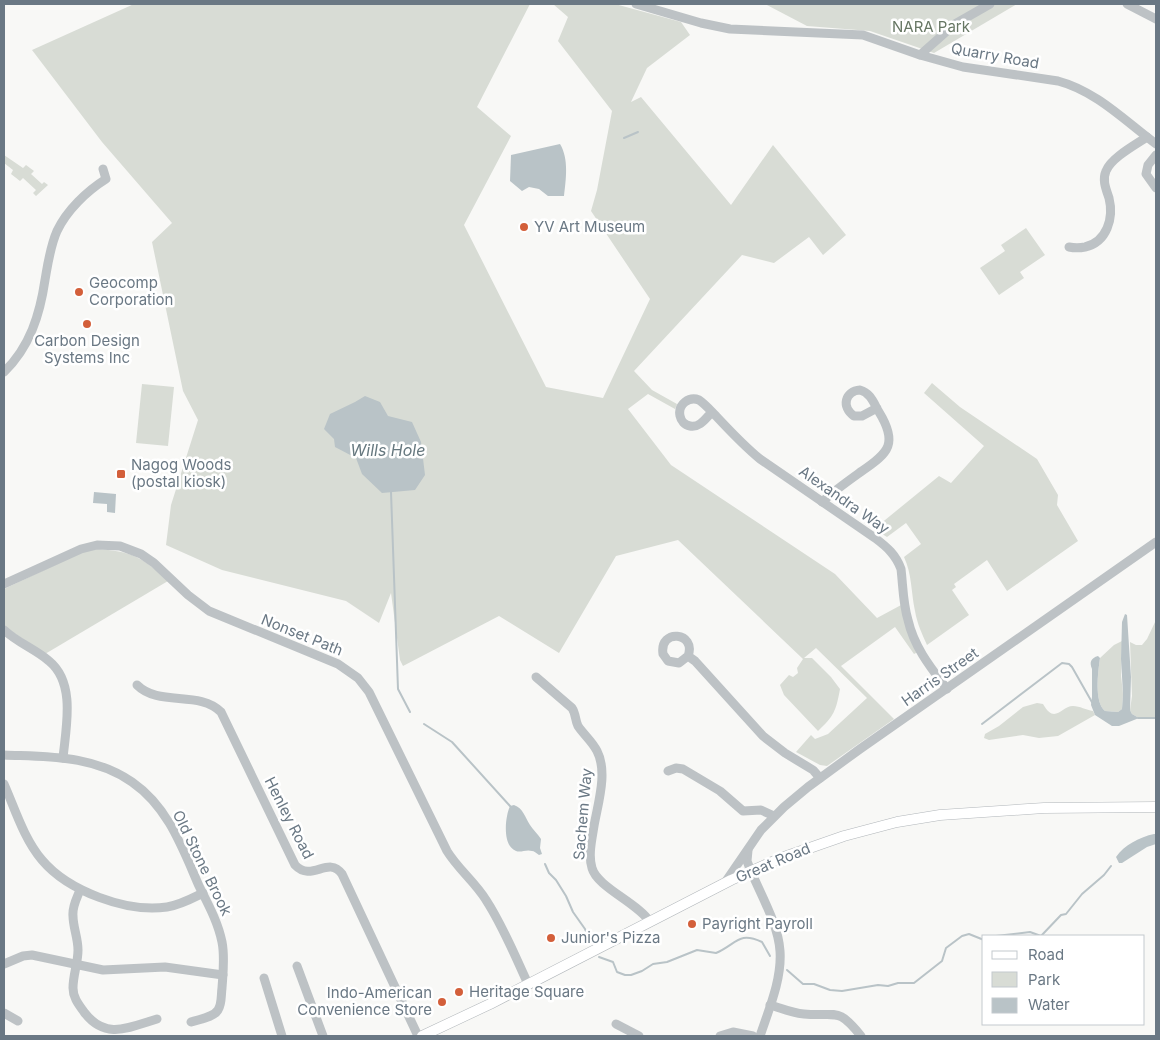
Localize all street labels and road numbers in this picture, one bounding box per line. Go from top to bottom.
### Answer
street label: Quarry Road [949,38,1041,73]
street label: Alexandra Way [795,461,894,538]
street label: Nonset Path [258,609,346,660]
street label: Harris Street [898,643,982,710]
street label: Sachem Way [569,767,596,861]
street label: Henley Road [261,774,318,862]
street label: Old Stone Brook [169,807,237,919]
street label: Great Road [733,838,813,887]

